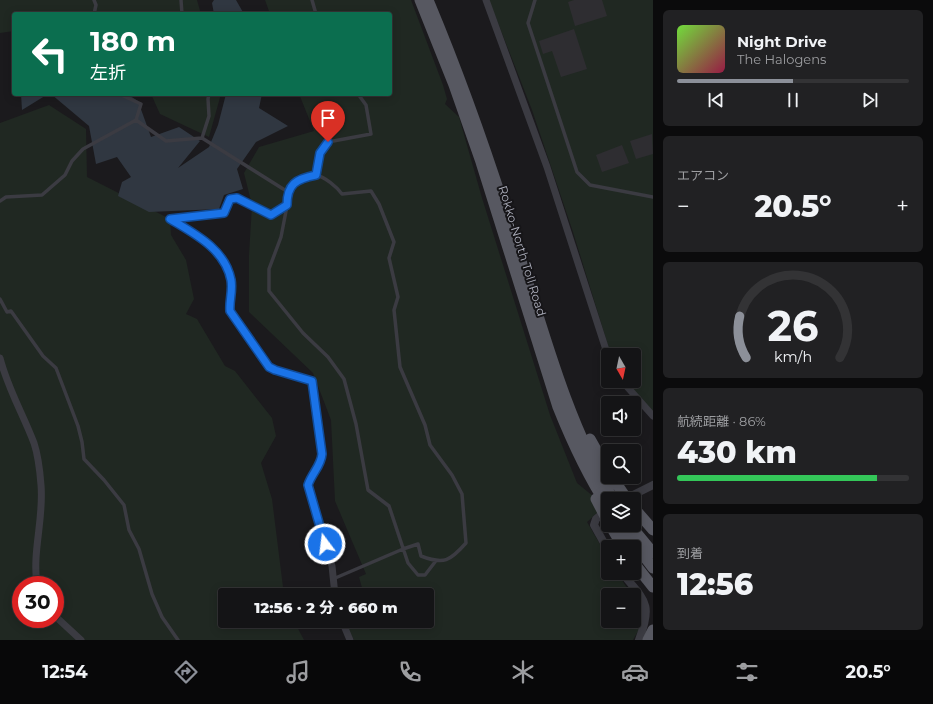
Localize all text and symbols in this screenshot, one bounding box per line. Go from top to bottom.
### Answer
text: 180 m [90,24,176,58]
icon: left [24,28,76,80]
text: Night Drive [737,32,827,51]
text: The Halogens [737,51,826,67]
text: 左折 [90,62,126,84]
icon: previous [705,89,727,111]
icon: pause [782,89,804,111]
icon: next [859,89,881,111]
pin [311,101,345,142]
icon: arrive [317,107,339,129]
text: エアコン [677,167,729,183]
street label: Rokko-North Toll Road [495,184,549,318]
text: 20.5° [754,188,832,225]
text: − [677,193,690,220]
text: + [896,193,909,220]
text: 26 [767,301,819,351]
north arrow [601,348,641,388]
map controls [601,348,641,628]
text: km/h [774,348,812,366]
button: sound [601,396,641,436]
text: 航続距離 · 86% [677,413,766,429]
text: 430 km [677,434,797,471]
button: search [601,444,641,484]
button: layers [601,492,641,532]
position arrow [304,523,346,565]
button: + [601,540,641,580]
text: 到着 [677,545,703,561]
text: 12:56 [677,566,753,603]
speed limit sign: 30 [12,576,64,628]
button: − [601,588,641,628]
text: 12:56 · 2 分 · 660 m [254,598,398,617]
icon: directions [172,658,200,686]
icon: music [284,658,312,686]
icon: phone [396,658,424,686]
icon: climate [509,658,537,686]
icon: car [621,658,649,686]
icon: filters [733,658,761,686]
text: 12:54 [42,661,88,683]
text: 20.5° [845,661,891,683]

